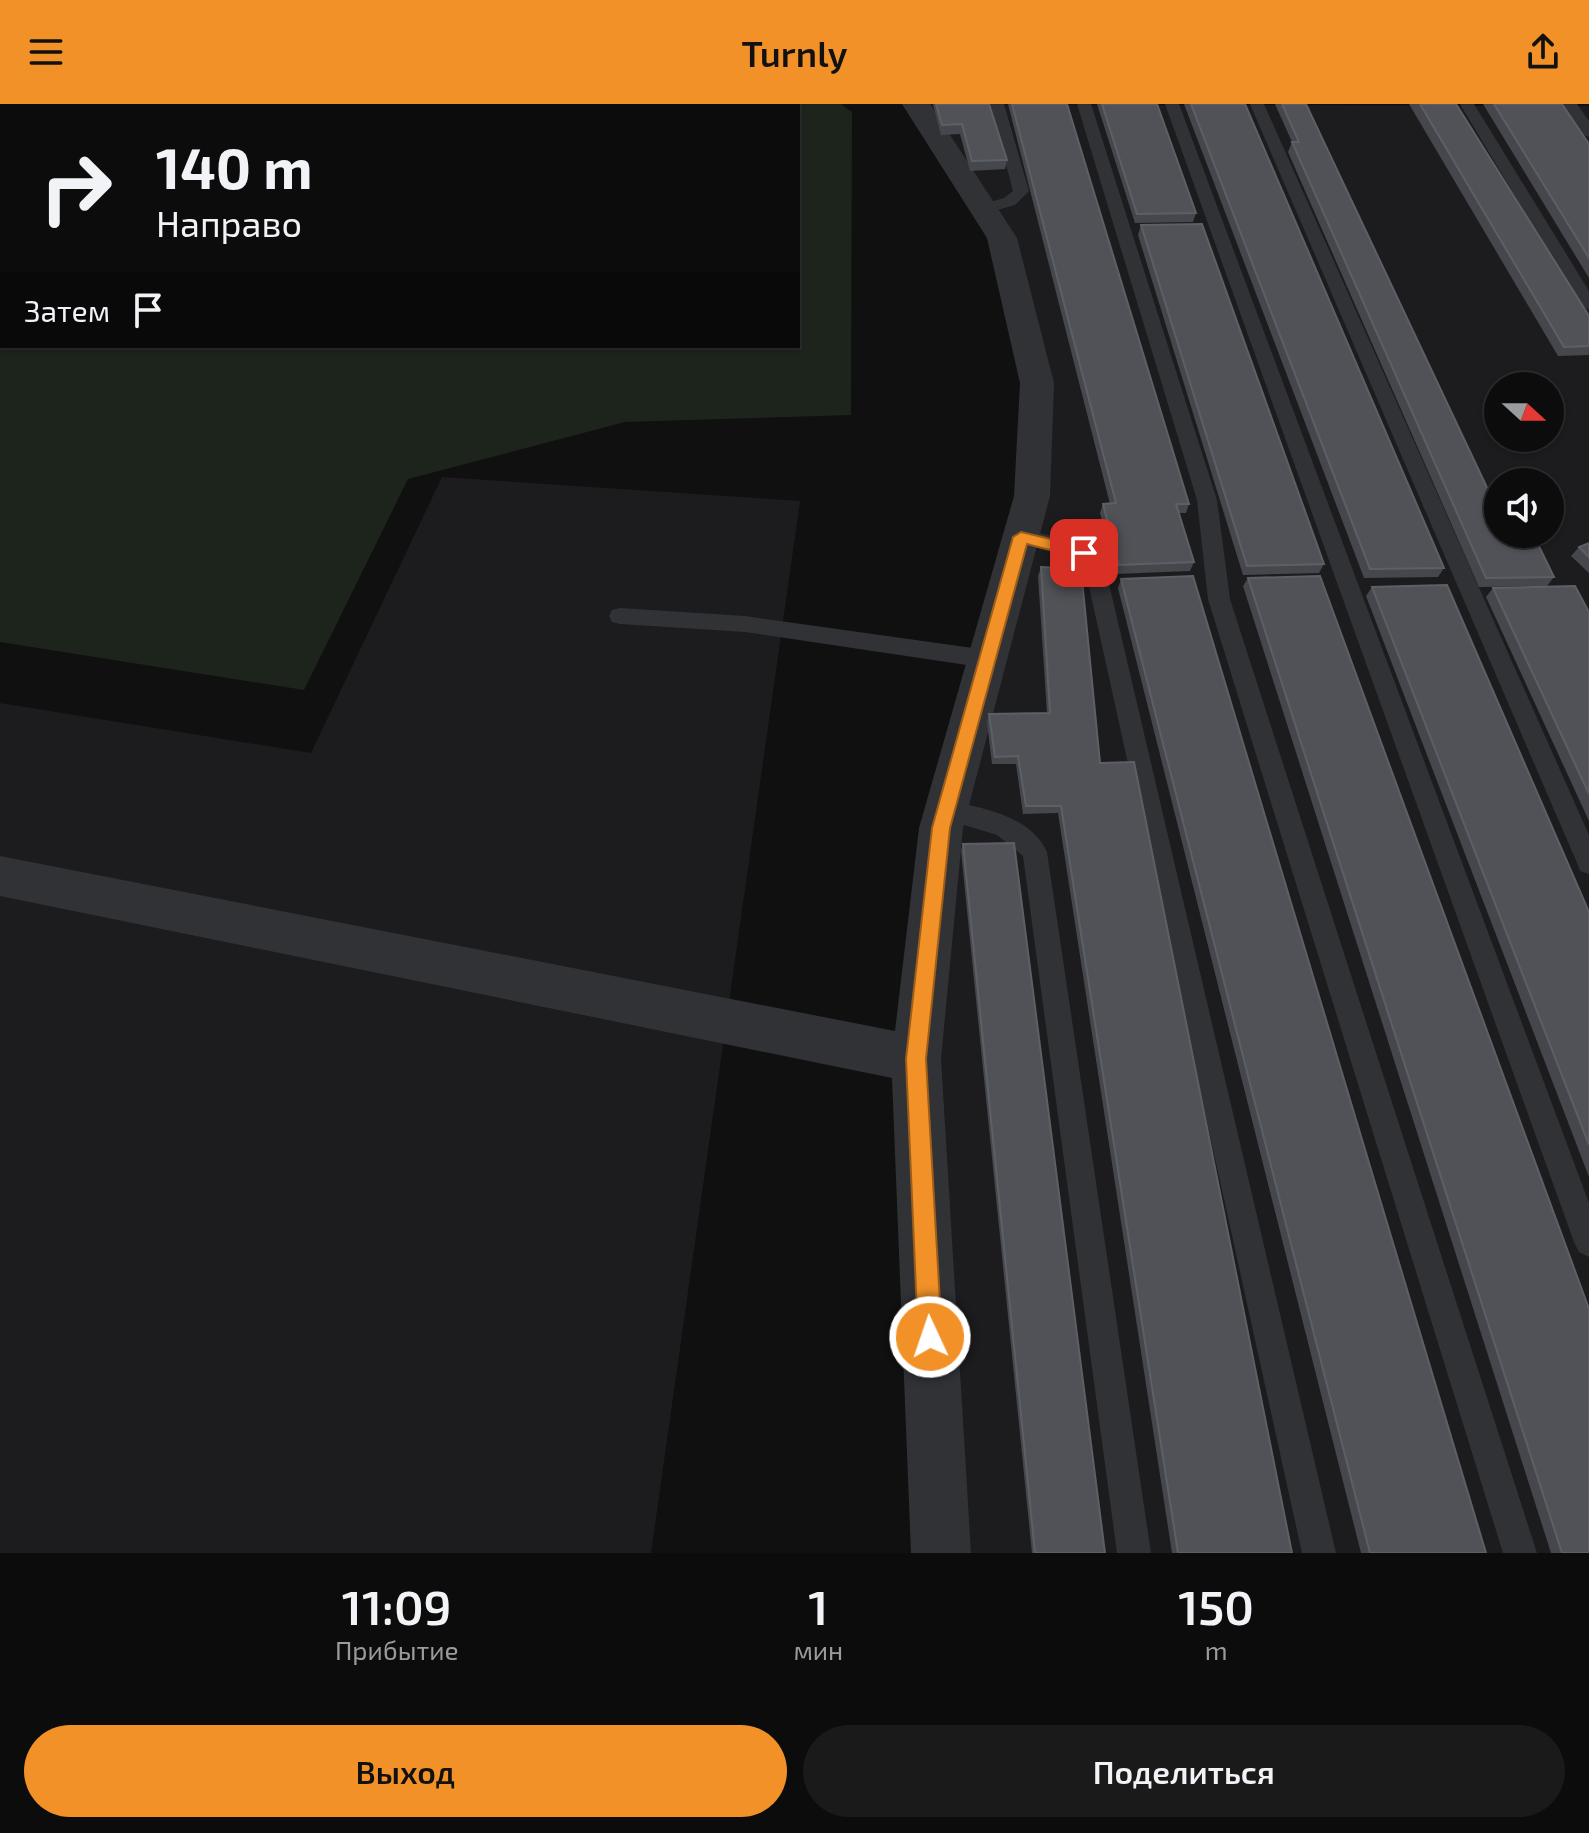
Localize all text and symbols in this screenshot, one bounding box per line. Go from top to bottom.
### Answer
icon: menu [24,30,68,74]
icon: share [1521,30,1565,74]
text: Turnly [742,31,847,74]
text: 140 m [156,133,313,200]
icon: right [24,136,128,240]
text: Направо [156,201,302,244]
icon: arrive [126,288,170,332]
text: Затем [24,292,110,328]
north arrow [1484,372,1564,452]
map controls [1484,372,1564,548]
button: sound [1484,468,1564,548]
pin [1050,519,1118,587]
icon: arrive [1062,531,1106,575]
position arrow [888,1295,972,1379]
text: 11:09 [342,1577,452,1635]
text: 1 [808,1577,828,1635]
text: 150 [1178,1577,1254,1635]
text: Прибытие [335,1634,458,1665]
text: мин [793,1634,843,1665]
text: m [1205,1634,1228,1665]
button: Выход [24,1725,787,1817]
button: Поделиться [803,1725,1565,1817]

